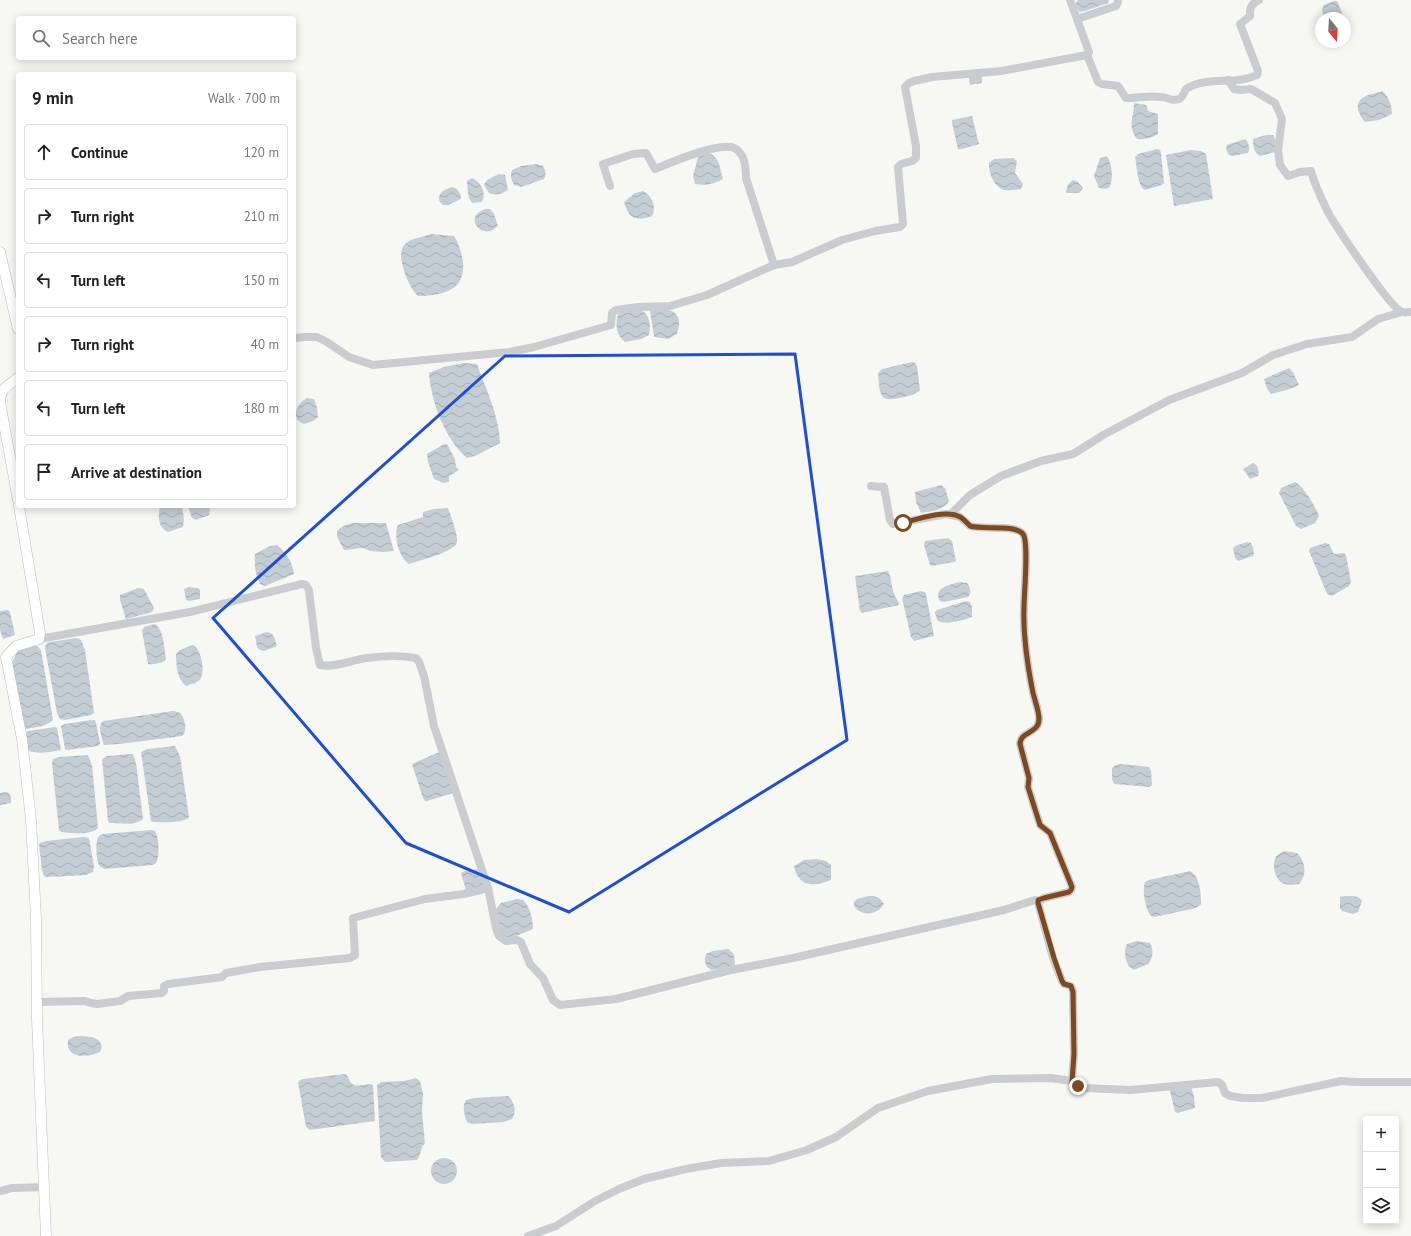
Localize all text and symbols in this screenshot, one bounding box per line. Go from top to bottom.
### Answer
north arrow [1315,12,1351,48]
search box [16,16,296,60]
icon: search [30,27,52,49]
text: Search here [62,29,138,48]
text: 9 min [32,87,73,109]
text: Walk · 700 m [208,90,280,107]
icon: ahead [33,141,55,163]
text: Continue [71,143,128,162]
text: 120 m [244,144,279,161]
icon: right [33,205,55,227]
text: Turn right [71,207,134,226]
text: 210 m [244,208,279,225]
icon: left [33,269,55,291]
text: Turn left [71,271,125,290]
text: 150 m [244,272,279,289]
icon: right [33,333,55,355]
text: Turn right [71,335,134,354]
text: 40 m [251,336,279,353]
icon: left [33,397,55,419]
text: Turn left [71,399,125,418]
text: 180 m [244,400,279,417]
icon: arrive [33,461,55,483]
text: Arrive at destination [71,463,202,482]
route start [894,514,912,532]
route end [1069,1077,1087,1095]
map controls [1363,1116,1399,1224]
button: + [1363,1116,1399,1152]
button: − [1363,1152,1399,1188]
button: layers [1363,1188,1399,1224]

